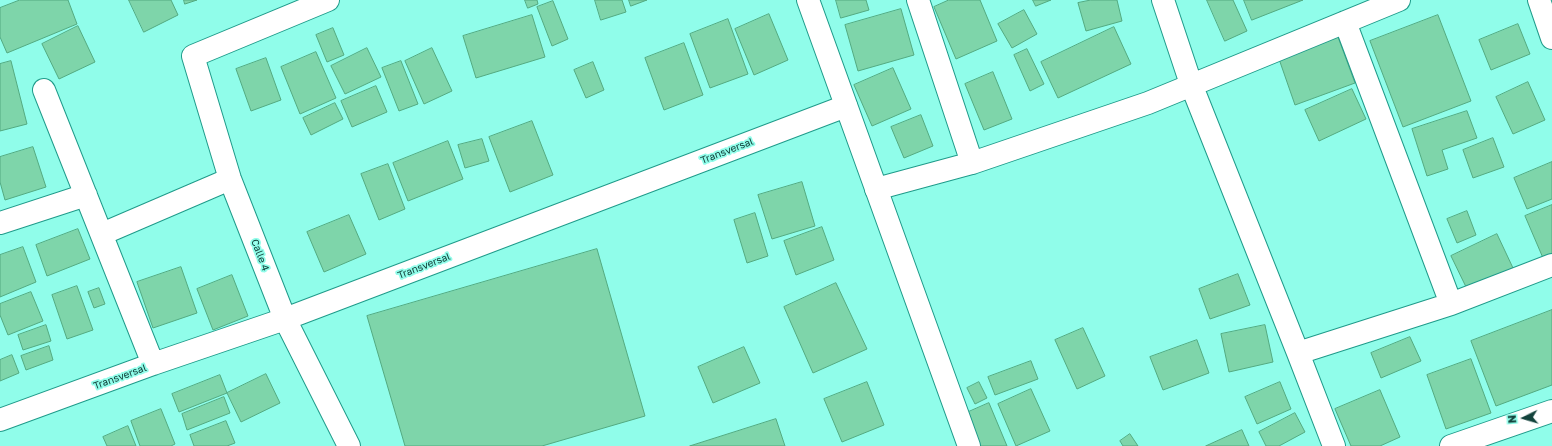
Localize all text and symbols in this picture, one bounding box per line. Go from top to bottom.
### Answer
street label: Transversal [699,135,755,167]
street label: Calle 4 [248,237,272,273]
street label: Transversal [396,250,452,282]
street label: Transversal [92,362,148,392]
north arrow [1504,398,1544,438]
text: N [1505,414,1518,424]

